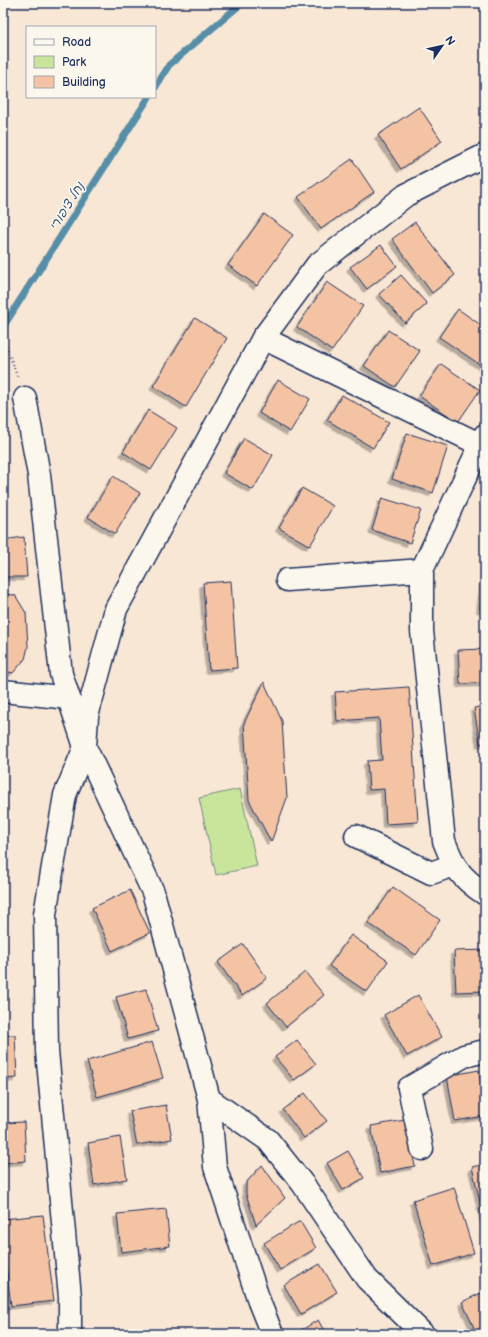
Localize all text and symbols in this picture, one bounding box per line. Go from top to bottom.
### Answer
legend [26,26,156,98]
north arrow [422,26,462,66]
text: N [442,34,458,48]
text: Road [62,35,91,50]
text: Park [62,55,86,70]
text: Building [62,75,106,90]
water label: נחל ציפורי [46,178,89,234]

